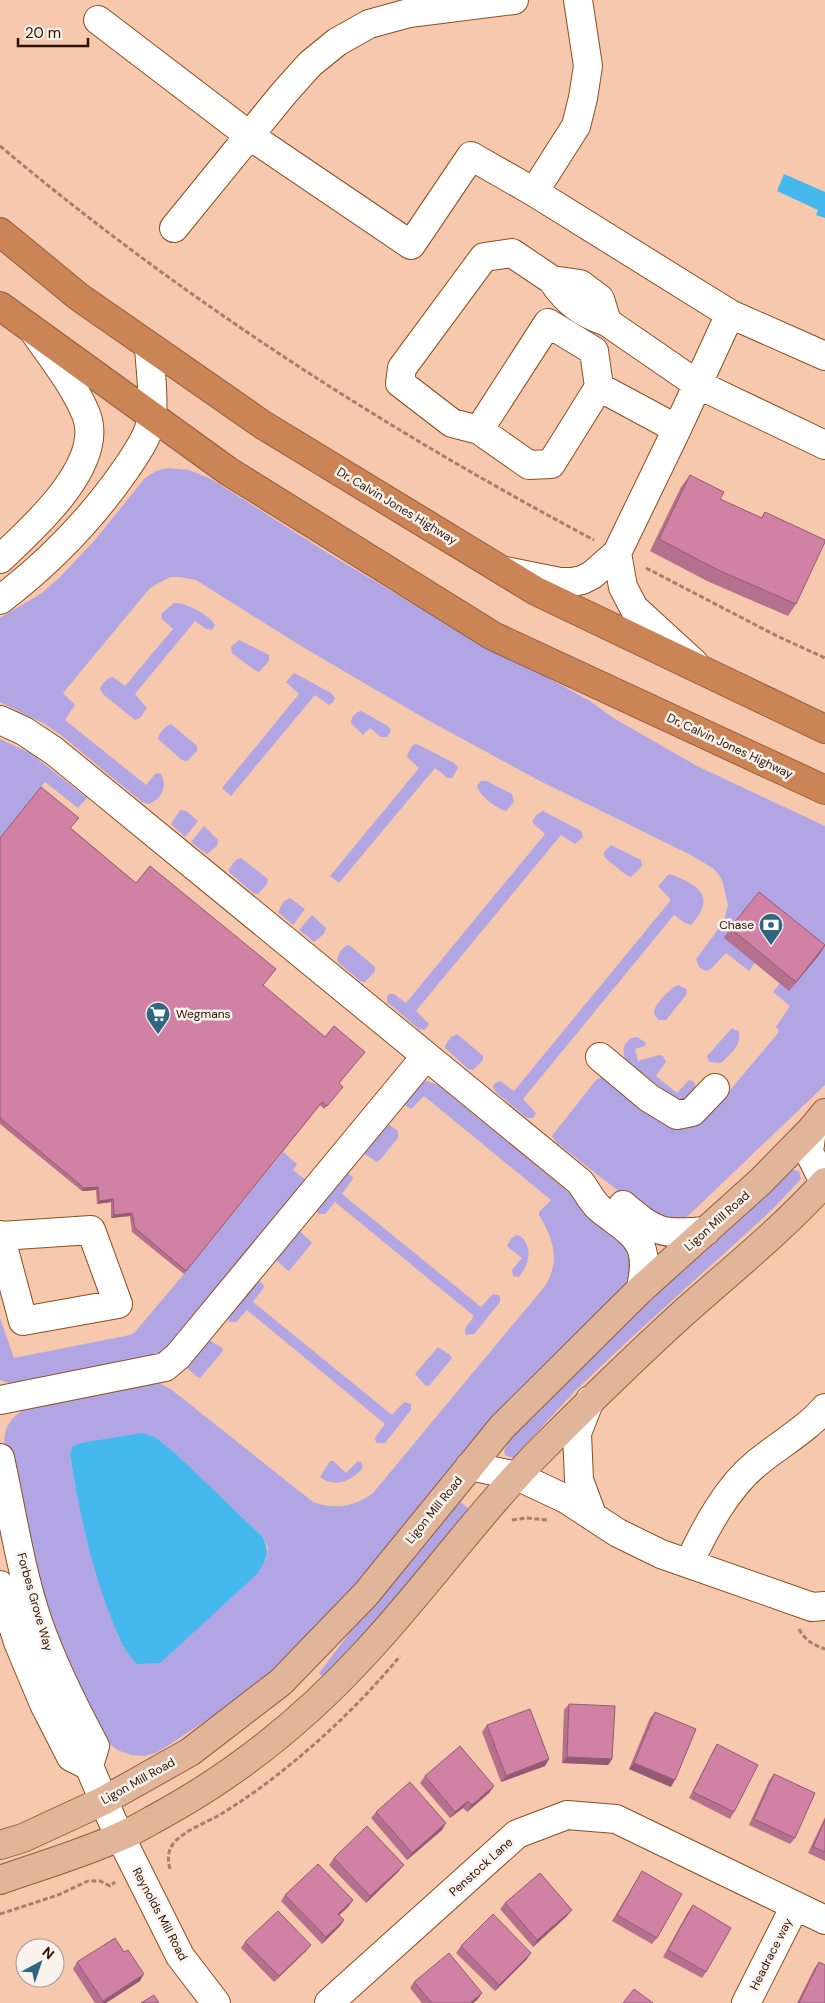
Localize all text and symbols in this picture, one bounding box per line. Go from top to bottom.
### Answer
scale bar [18,15,88,47]
text: 20 m [25,23,61,43]
street label: Dr. Calvin Jones Highway [334,464,460,548]
street label: Dr. Calvin Jones Highway [664,710,796,782]
bank icon: Chase [758,912,784,946]
place label: Chase [719,917,754,933]
supermarket icon: Wegmans [145,1001,171,1035]
place label: Wegmans [176,1006,231,1022]
street label: Ligon Mill Road [681,1188,753,1254]
street label: Ligon Mill Road [402,1473,466,1547]
street label: Forbes Grove Way [13,1551,57,1653]
street label: Ligon Mill Road [98,1754,178,1808]
street label: Penstock Lane [446,1834,516,1900]
street label: Reynolds Mill Road [129,1865,191,1963]
street label: Headrace way [746,1915,796,1993]
north arrow [15,1938,65,1988]
text: N [39,1943,58,1963]

